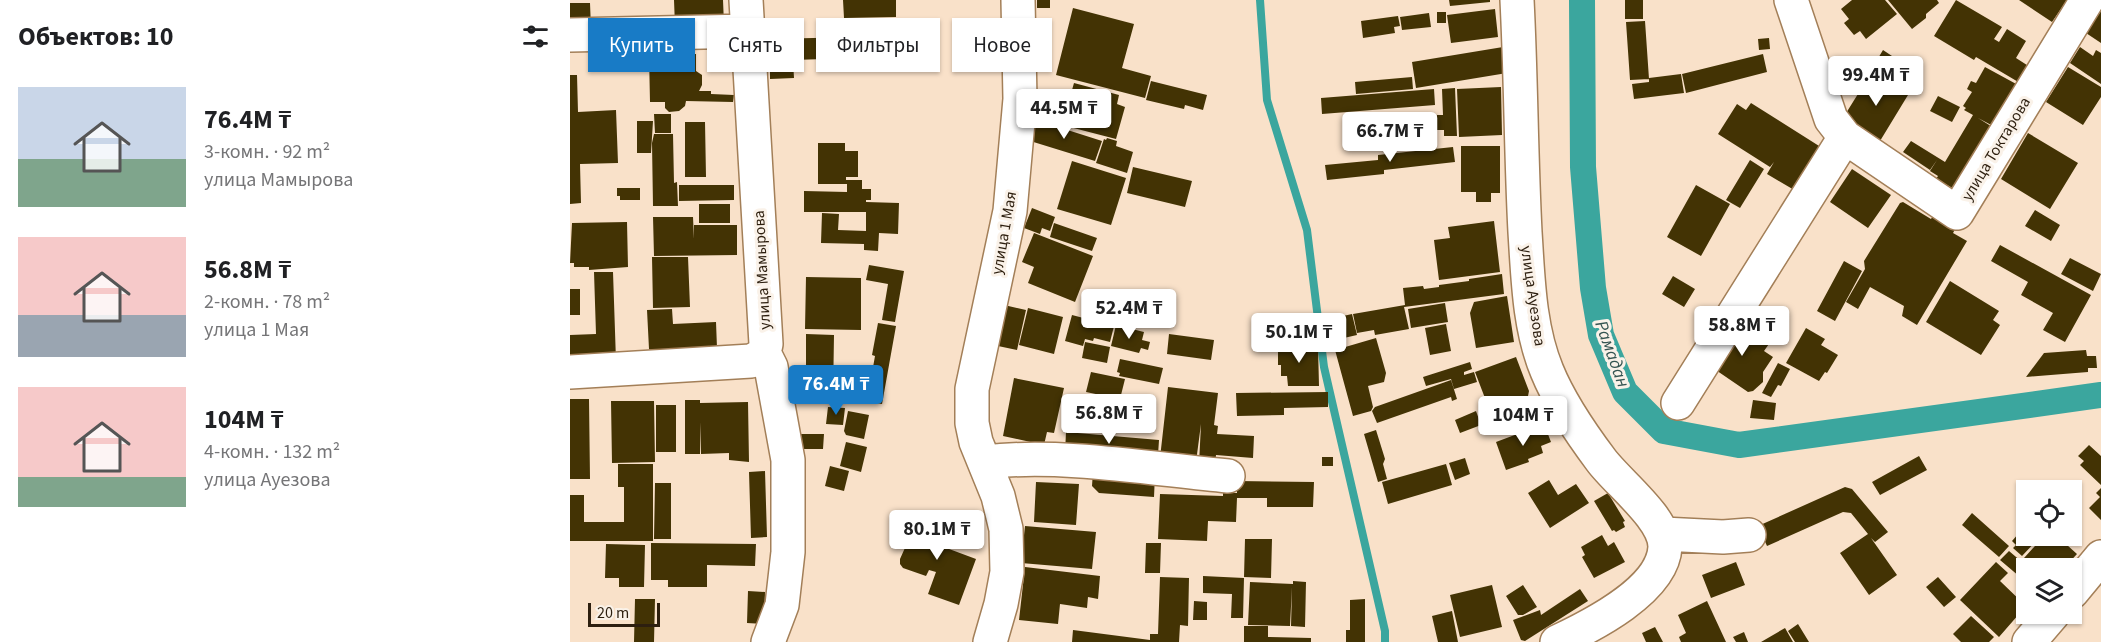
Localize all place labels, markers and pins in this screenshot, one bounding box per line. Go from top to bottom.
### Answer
pin: 99.4M ₸ [1821,56,1931,107]
pin: 44.5M ₸ [1009,89,1119,140]
pin: 66.7M ₸ [1335,112,1445,163]
pin: 52.4M ₸ [1074,289,1184,340]
pin: 58.8M ₸ [1687,306,1797,357]
pin: 50.1M ₸ [1244,313,1354,364]
pin: 76.4M ₸ [781,365,891,416]
pin: 56.8M ₸ [1054,394,1164,445]
pin: 104M ₸ [1474,396,1572,447]
pin: 80.1M ₸ [882,510,992,561]

